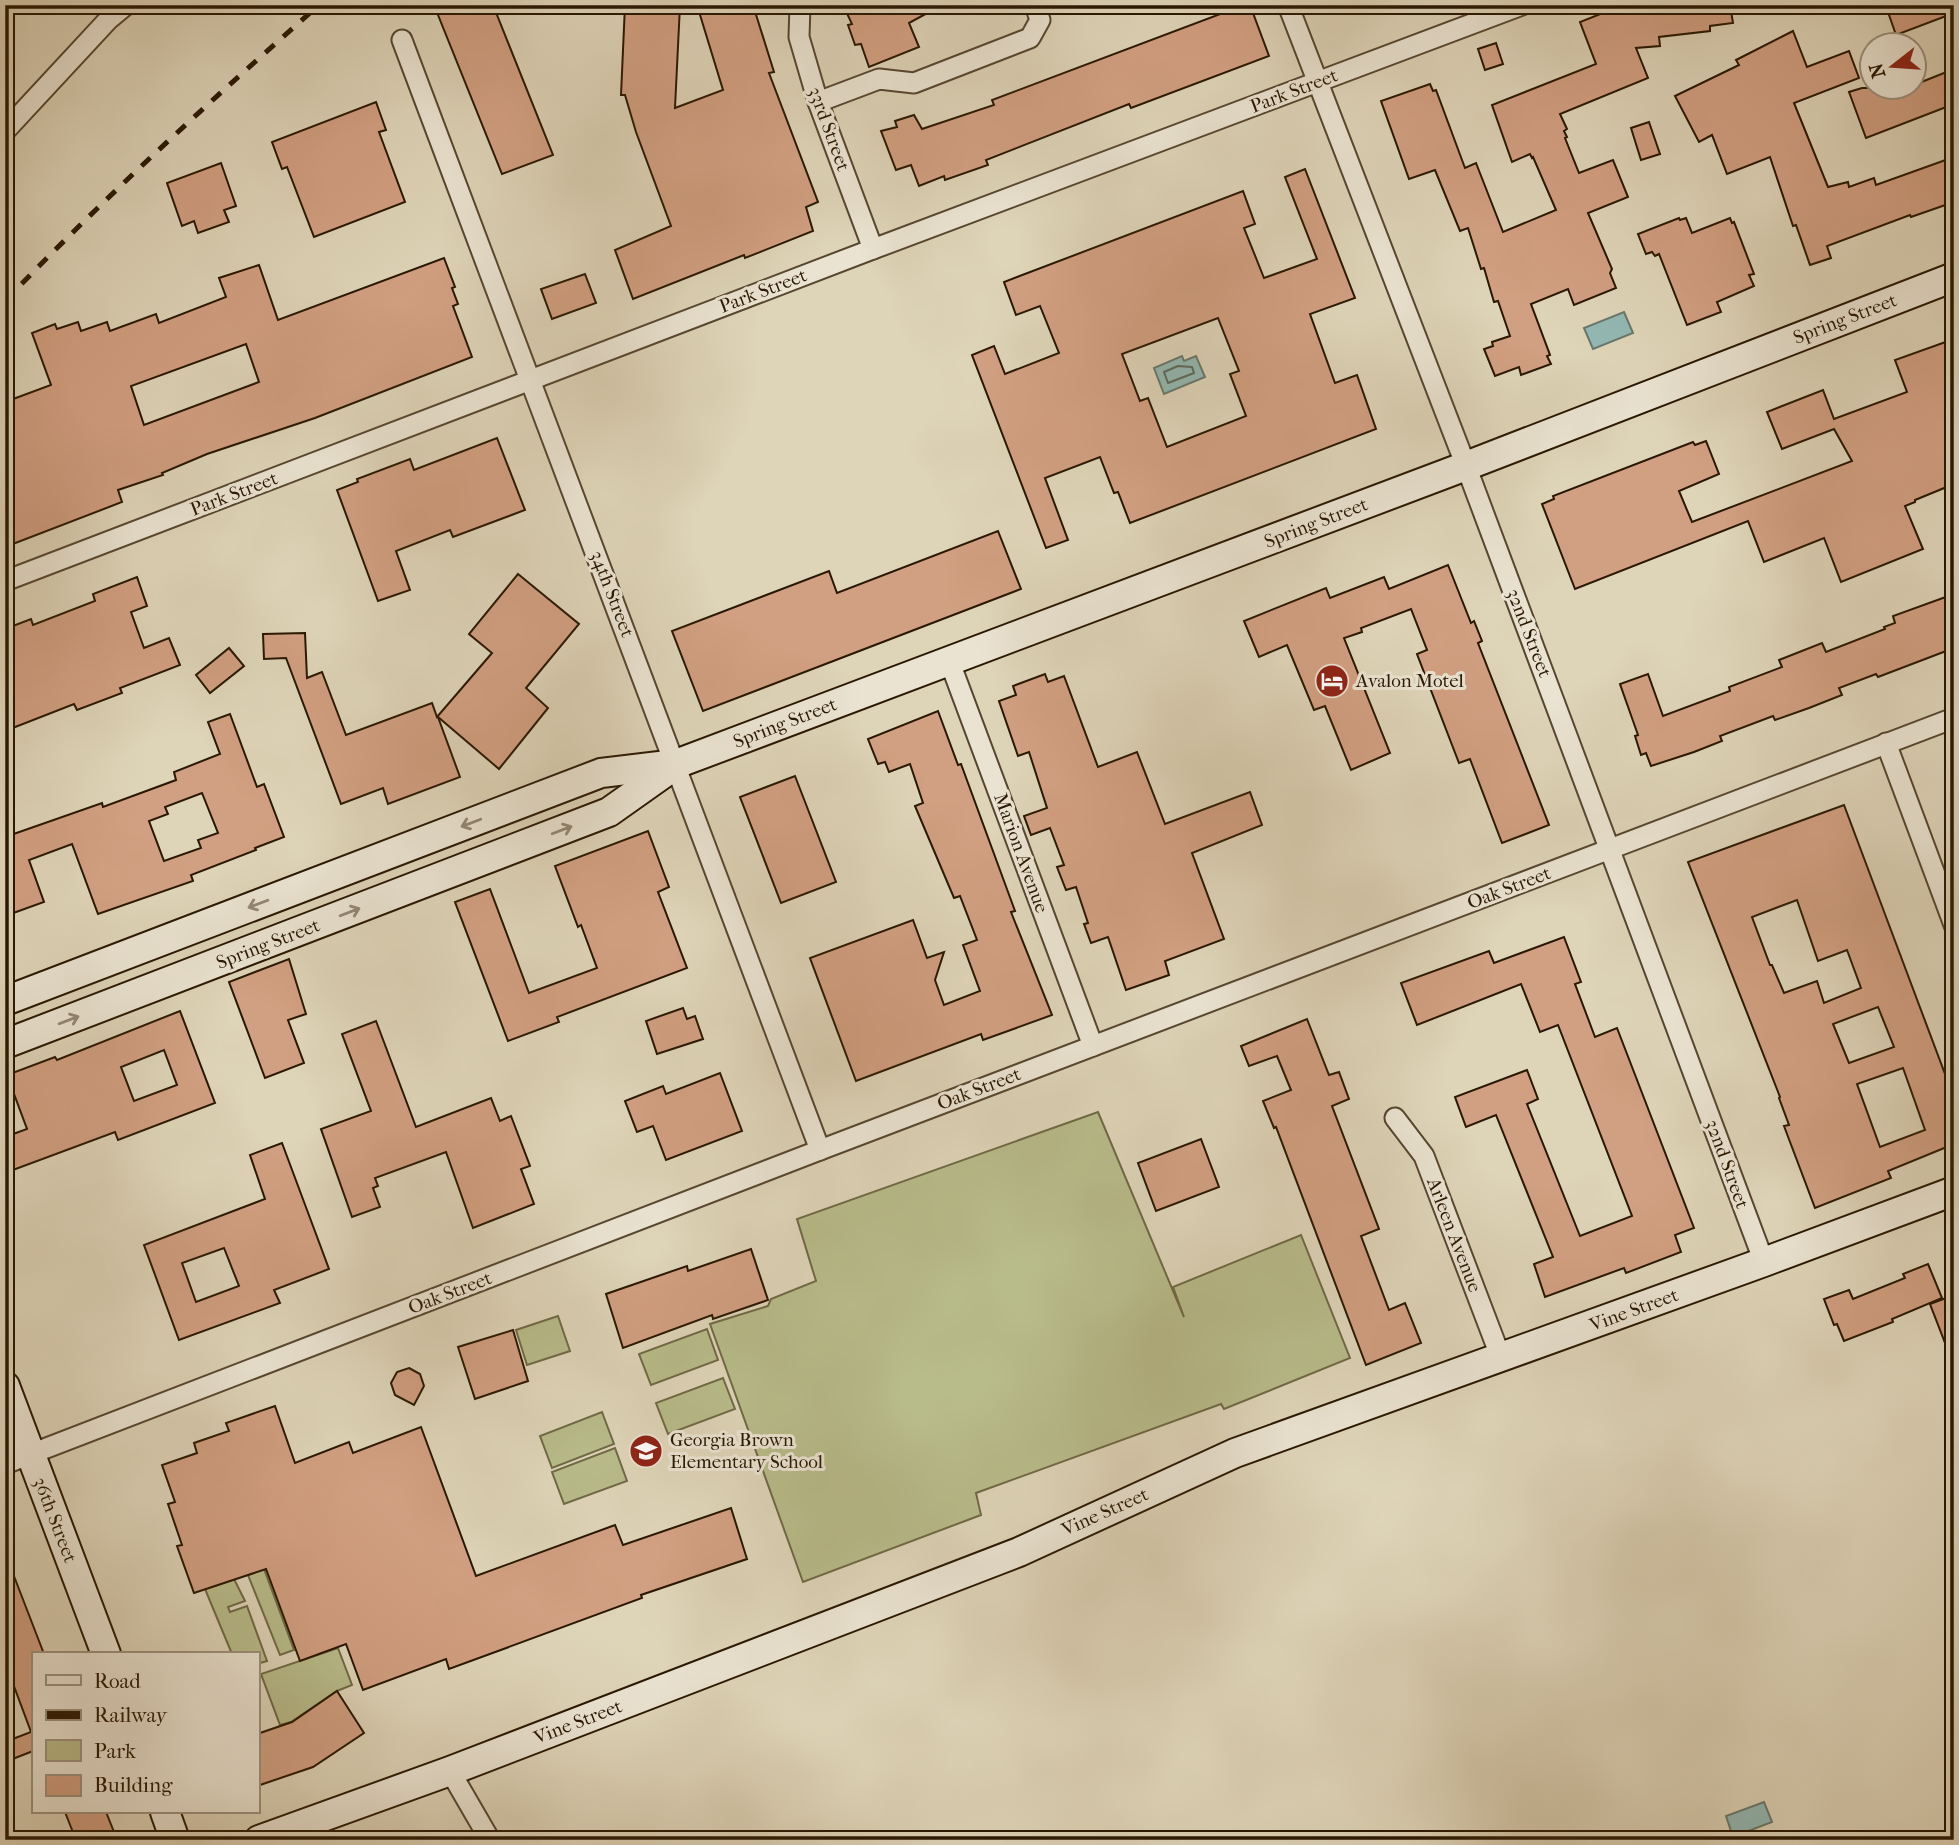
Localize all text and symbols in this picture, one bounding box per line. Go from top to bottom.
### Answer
north arrow [1857,32,1927,102]
text: N [1865,60,1890,81]
street label: Park Street [1247,64,1341,118]
street label: 33rd Street [804,84,854,174]
street label: Park Street [716,264,810,318]
street label: Spring Street [1790,289,1900,349]
street label: Park Street [187,467,281,521]
street label: Spring Street [1261,493,1371,553]
street label: 34th Street [585,548,639,640]
street label: 32nd Street [1502,586,1556,681]
hotel icon: Avalon Motel [1313,662,1351,700]
place label: Avalon Motel [1355,670,1464,692]
street label: Spring Street [730,693,840,753]
street label: Marion Avenue [989,790,1053,916]
one-way arrow [460,817,482,830]
one-way arrow [551,823,573,836]
street label: Oak Street [1464,862,1554,914]
one-way arrow [248,899,270,911]
one-way arrow [339,905,360,918]
street label: Spring Street [213,914,323,974]
one-way arrow [58,1013,80,1026]
street label: Oak Street [934,1063,1024,1115]
street label: 32nd Street [1701,1117,1753,1212]
street label: Arleen Avenue [1422,1174,1486,1295]
street label: Oak Street [405,1267,495,1319]
street label: Vine Street [1586,1284,1681,1336]
place label: Georgia Brown Elementary School [670,1429,823,1473]
school or university icon: Georgia Brown Elementary School [627,1432,665,1470]
street label: 36th Street [29,1474,81,1566]
street label: Vine Street [1057,1483,1152,1541]
legend [32,1652,259,1814]
text: Road [94,1669,141,1693]
street label: Vine Street [530,1695,625,1749]
text: Railway [94,1703,168,1727]
text: Park [94,1739,136,1763]
text: Building [94,1773,173,1797]

